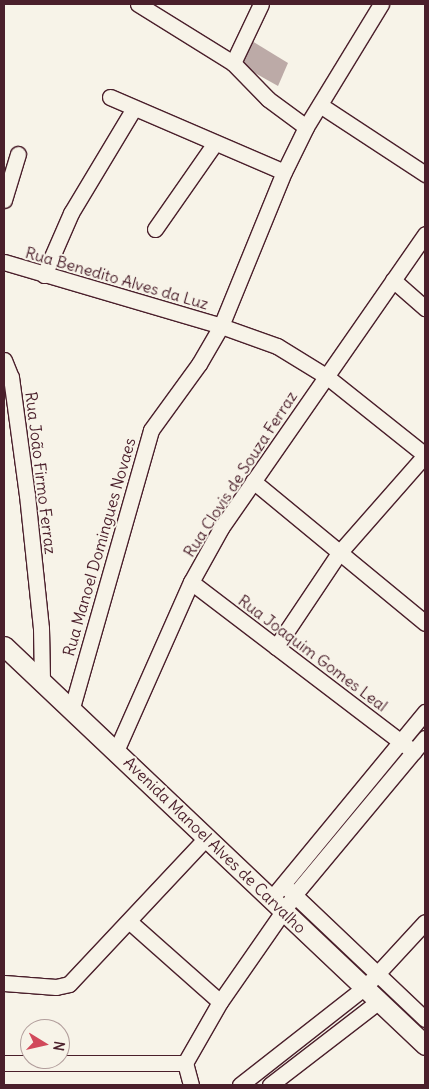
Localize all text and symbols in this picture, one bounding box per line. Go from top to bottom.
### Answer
street label: Rua Benedito Alves da Luz [23,243,211,313]
street label: Rua Clovis de Souza Ferraz [179,388,301,560]
street label: Rua João Firmo Ferraz [21,391,61,555]
street label: Rua Manoel Domingues Novaes [59,436,139,658]
street label: Rua Joaquim Gomes Leal [235,591,391,715]
street label: Avenida Manoel Alves de Carvalho [120,753,310,937]
north arrow [20,1019,70,1069]
text: N [49,1040,68,1052]

